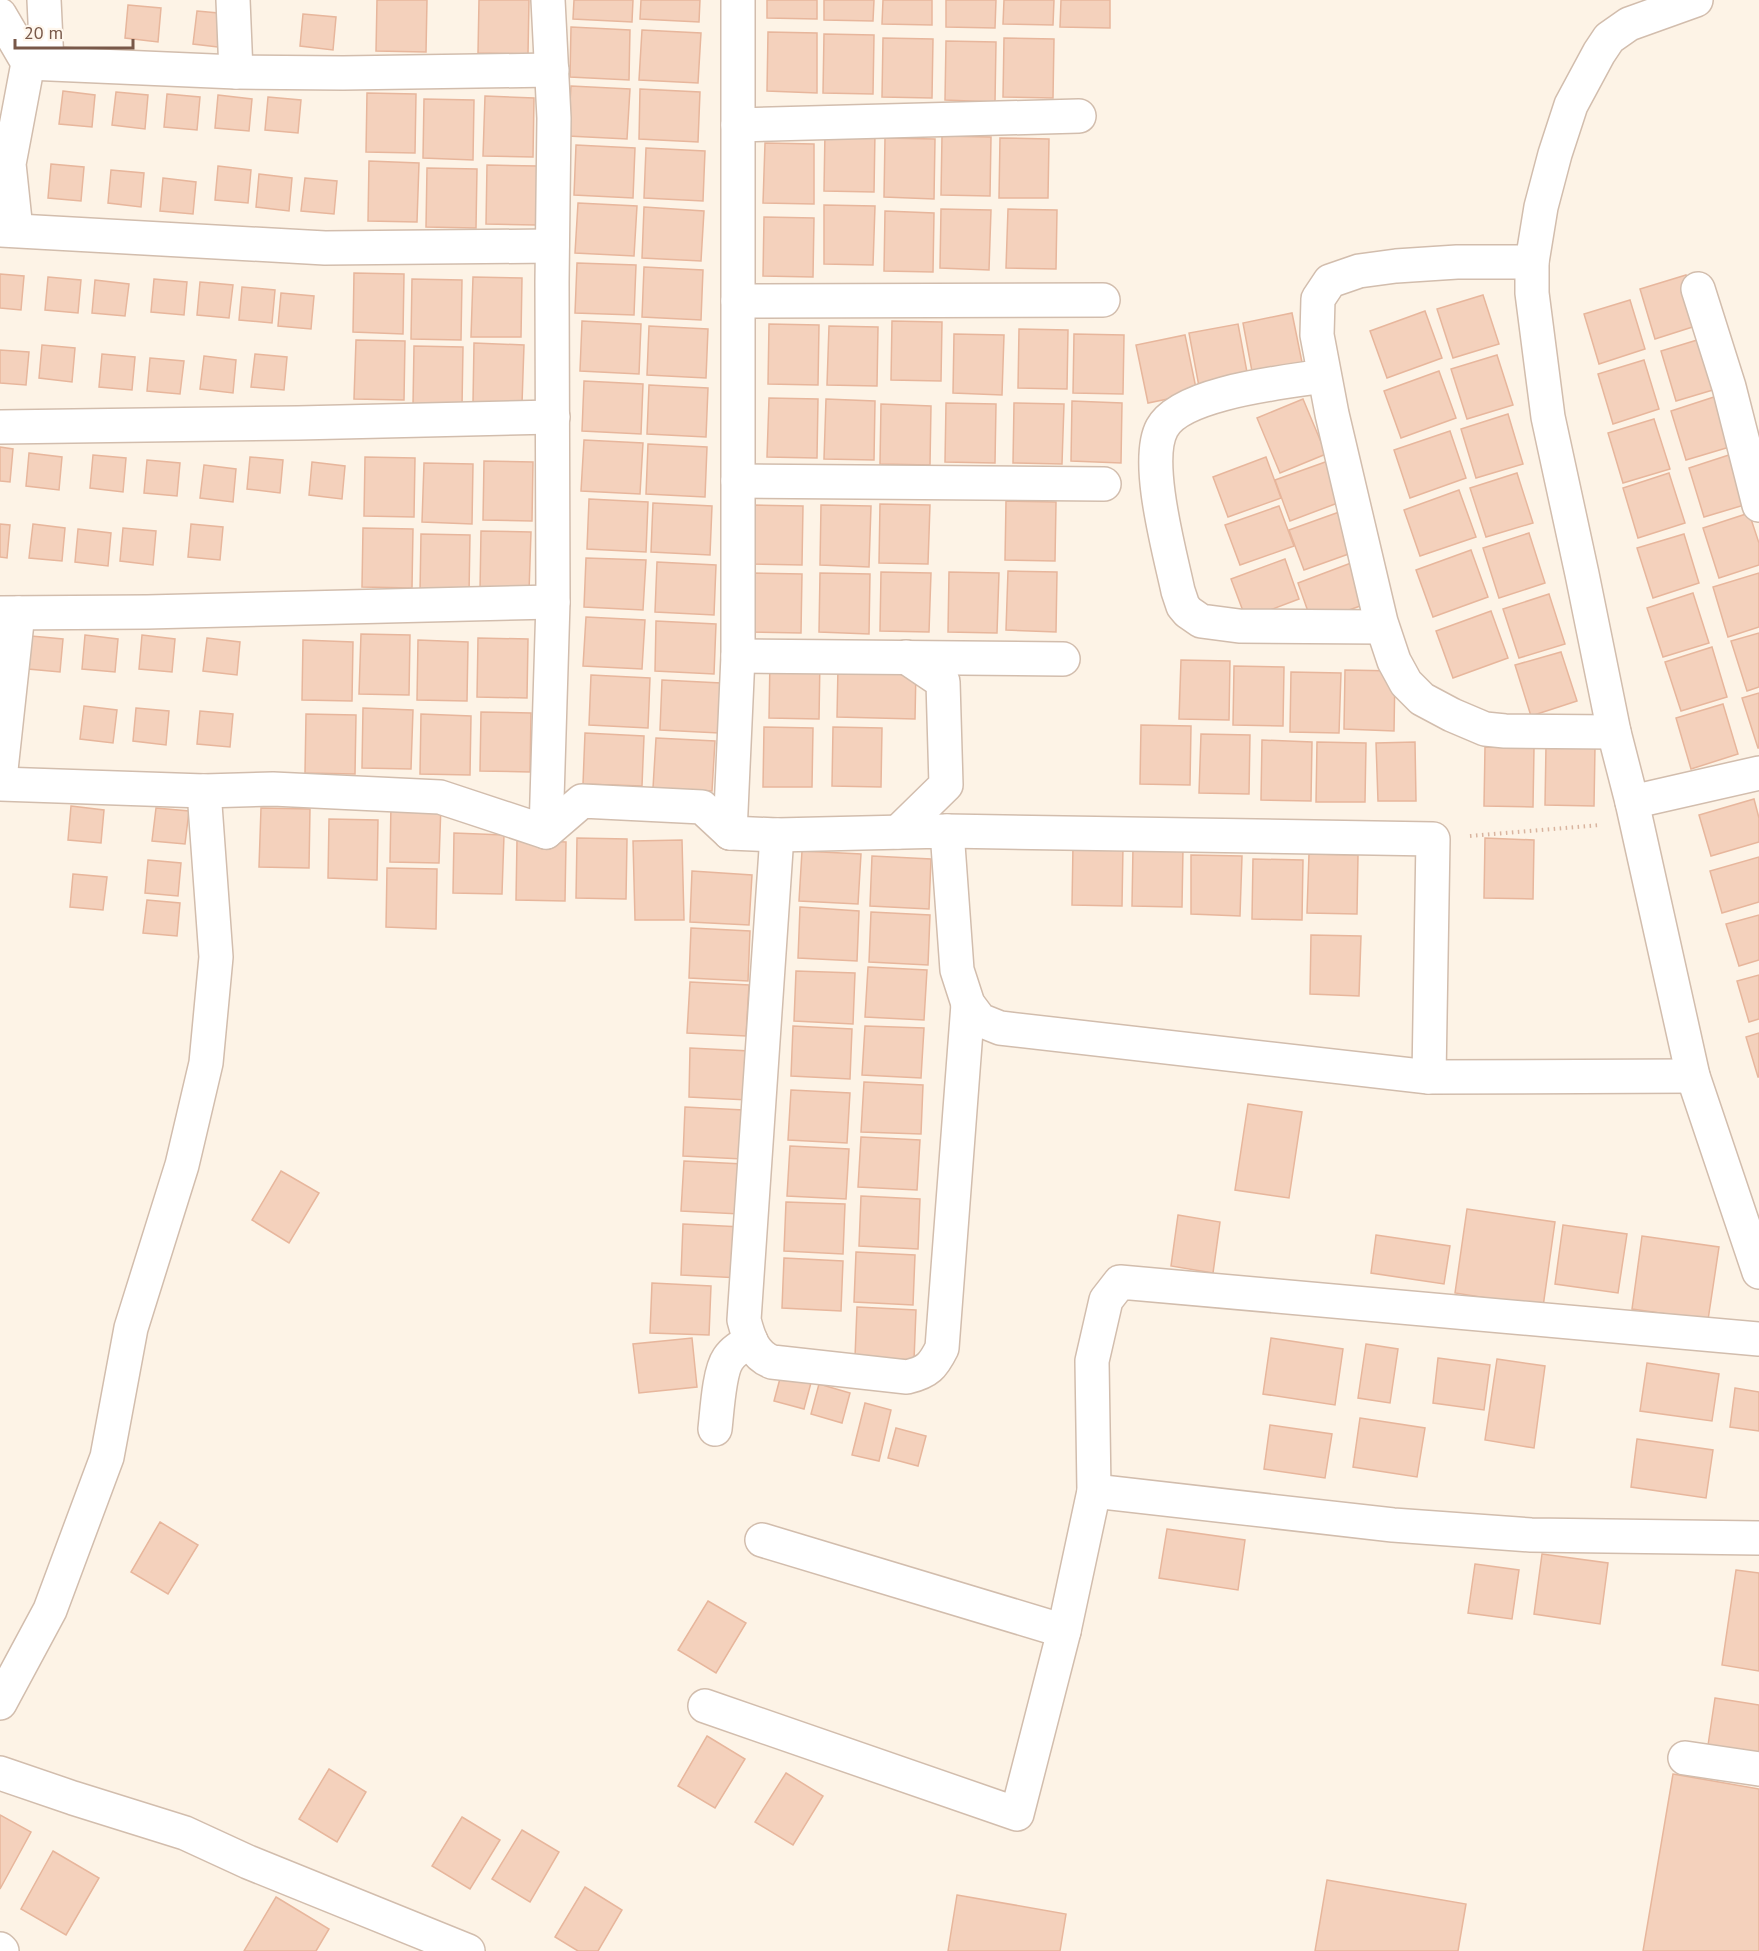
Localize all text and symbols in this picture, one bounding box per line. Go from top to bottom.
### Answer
scale bar [15,12,134,50]
text: 20 m [24,21,63,44]

